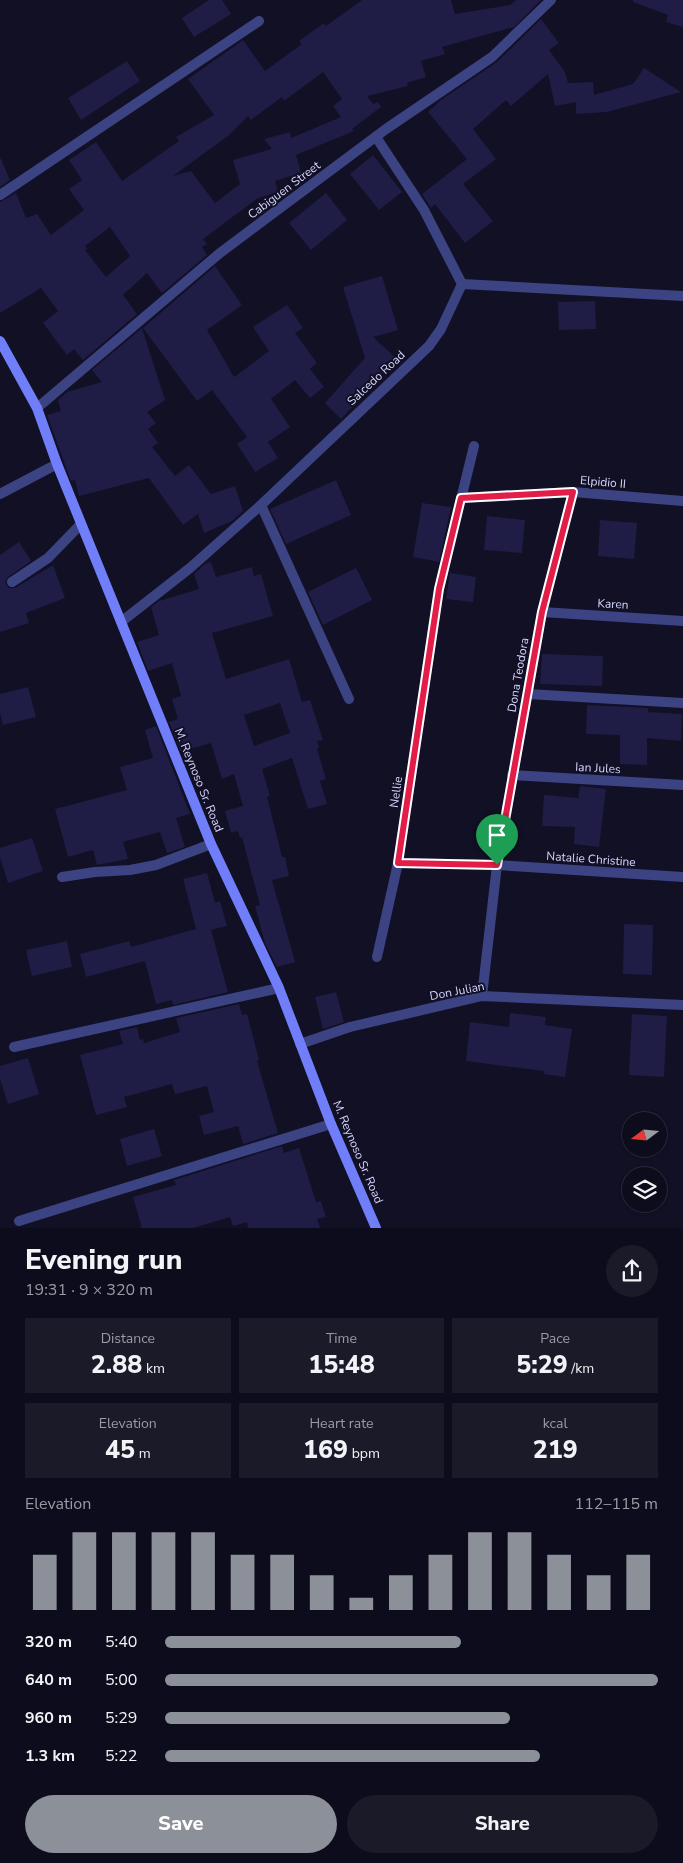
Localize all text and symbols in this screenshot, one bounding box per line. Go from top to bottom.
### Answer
street label: Cabiguen Street [245,157,324,223]
street label: Salcedo Road [344,347,408,409]
street label: Elpidio II [579,472,627,492]
street label: Karen [597,595,629,613]
street label: Dona Teodora [504,636,532,714]
street label: M. Reynoso Sr. Road [171,726,227,834]
street label: Ian Jules [575,759,621,777]
street label: Nellie [386,775,406,809]
pin [476,814,518,865]
icon: arrive [483,821,511,849]
street label: Natalie Christine [546,848,636,870]
street label: Don Julian [428,978,486,1004]
street label: M. Reynoso Sr. Road [329,1098,387,1206]
north arrow [622,1112,668,1158]
map controls [622,1112,667,1212]
button: layers [622,1167,667,1212]
text: Evening run [25,1241,182,1279]
button: share [606,1245,658,1297]
text: 19:31 · 9 × 320 m [25,1279,153,1301]
text: Distance [101,1329,155,1348]
text: Time [326,1329,357,1348]
text: Pace [540,1329,570,1348]
text: 2.88 [91,1348,142,1382]
text: 15:48 [308,1348,375,1382]
text: 5:29 [516,1348,568,1382]
text: km [142,1359,165,1378]
text: /km [568,1359,594,1378]
text: Elevation [99,1414,157,1433]
text: Heart rate [309,1414,374,1433]
text: kcal [543,1414,568,1433]
text: 45 [105,1433,135,1467]
text: 169 [303,1433,348,1467]
text: 219 [533,1433,578,1467]
text: m [135,1444,151,1463]
text: bpm [348,1444,380,1463]
text: Elevation [25,1493,91,1515]
text: 112–115 m [575,1493,658,1515]
text: 320 m [25,1631,72,1653]
text: 5:40 [105,1631,137,1653]
text: 640 m [25,1669,72,1691]
text: 5:00 [105,1669,137,1691]
text: 960 m [25,1707,72,1729]
text: 5:29 [105,1707,137,1729]
text: 1.3 km [25,1745,75,1767]
text: 5:22 [105,1745,137,1767]
button: Save [25,1795,337,1853]
button: Share [347,1795,658,1853]

